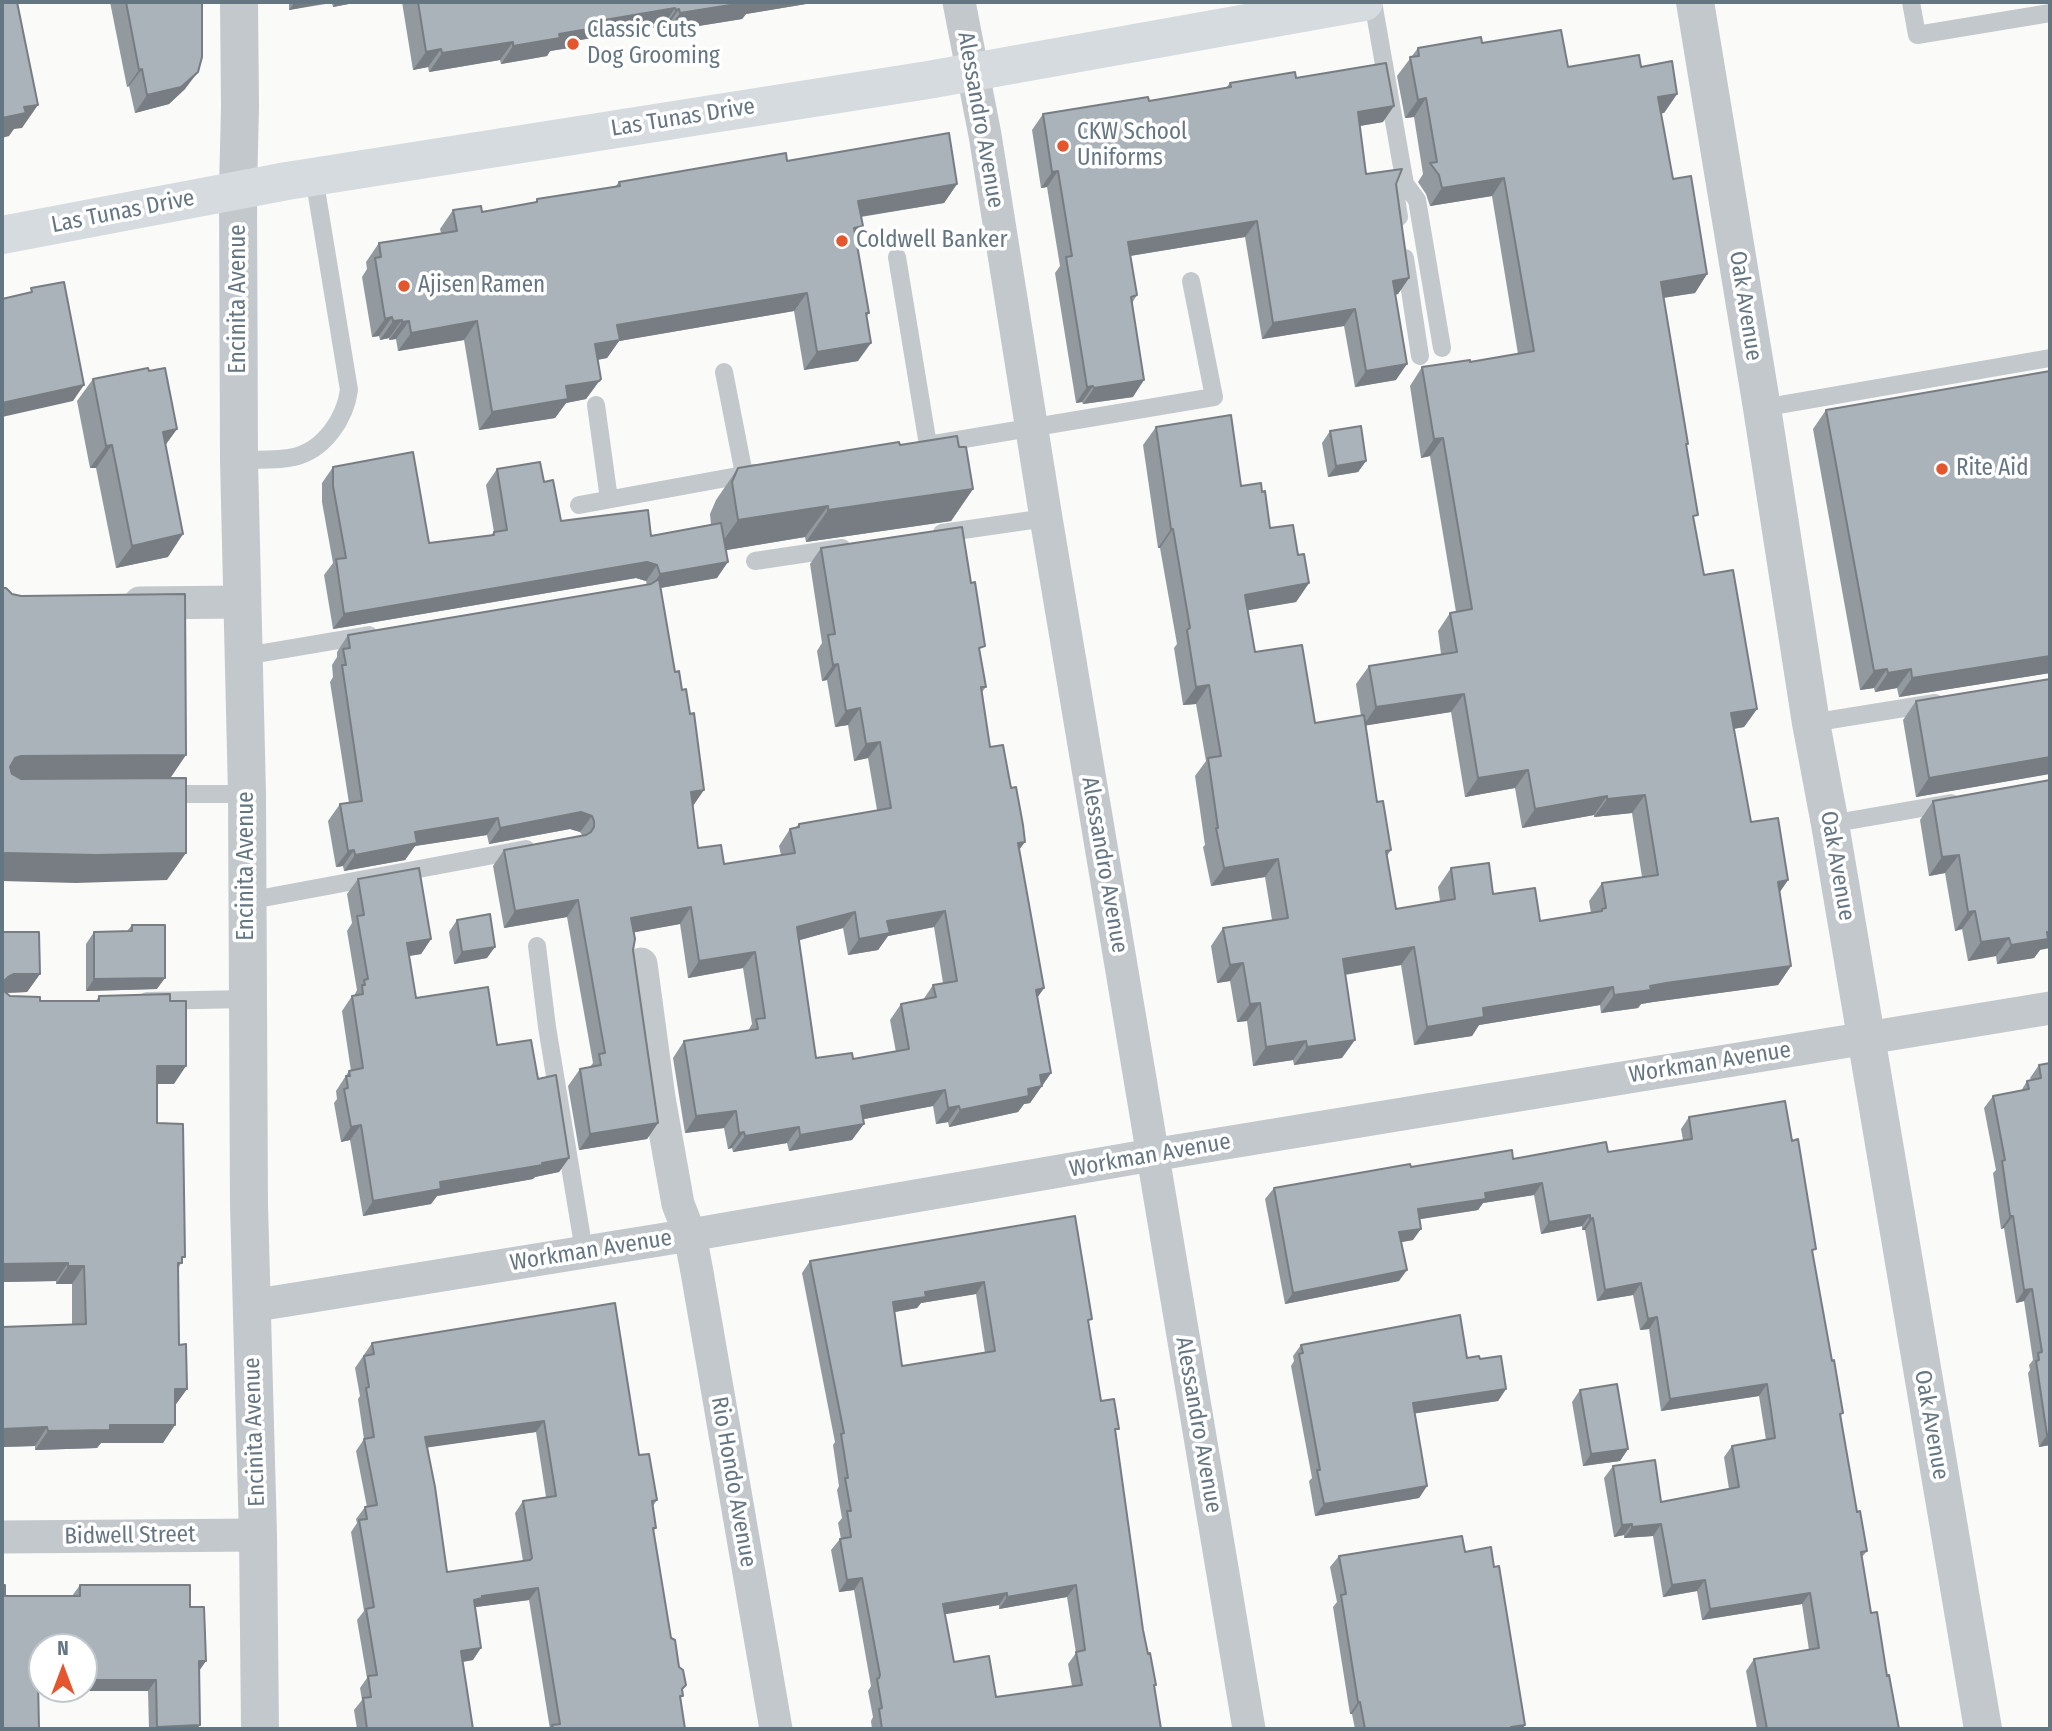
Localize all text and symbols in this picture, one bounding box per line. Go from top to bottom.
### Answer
place label: Classic Cuts Dog Grooming [587,17,720,71]
street label: Alessandro Avenue [951,30,1009,210]
marker: Classic Cuts Dog Grooming [565,36,581,52]
street label: Las Tunas Drive [609,93,757,143]
place label: CKW School Uniforms [1077,119,1187,173]
marker: CKW School Uniforms [1055,138,1071,154]
street label: Las Tunas Drive [49,185,197,239]
street label: Encinita Avenue [225,224,253,374]
place label: Coldwell Banker [856,227,1007,255]
marker: Coldwell Banker [834,233,850,249]
street label: Oak Avenue [1723,249,1767,363]
place label: Ajisen Ramen [418,272,545,300]
marker: Ajisen Ramen [396,278,412,294]
place label: Rite Aid [1956,455,2028,483]
marker: Rite Aid [1934,461,1950,477]
street label: Alessandro Avenue [1075,775,1133,955]
street label: Encinita Avenue [233,791,261,941]
street label: Oak Avenue [1814,809,1860,923]
street label: Workman Avenue [1627,1037,1793,1089]
street label: Workman Avenue [1067,1128,1233,1184]
street label: Workman Avenue [508,1225,674,1277]
street label: Alessandro Avenue [1169,1335,1227,1515]
street label: Encinita Avenue [239,1357,271,1507]
street label: Oak Avenue [1908,1368,1954,1482]
street label: Rio Hondo Avenue [704,1394,762,1570]
street label: Bidwell Street [64,1521,196,1551]
north arrow [28,1633,98,1703]
text: N [57,1637,69,1660]

